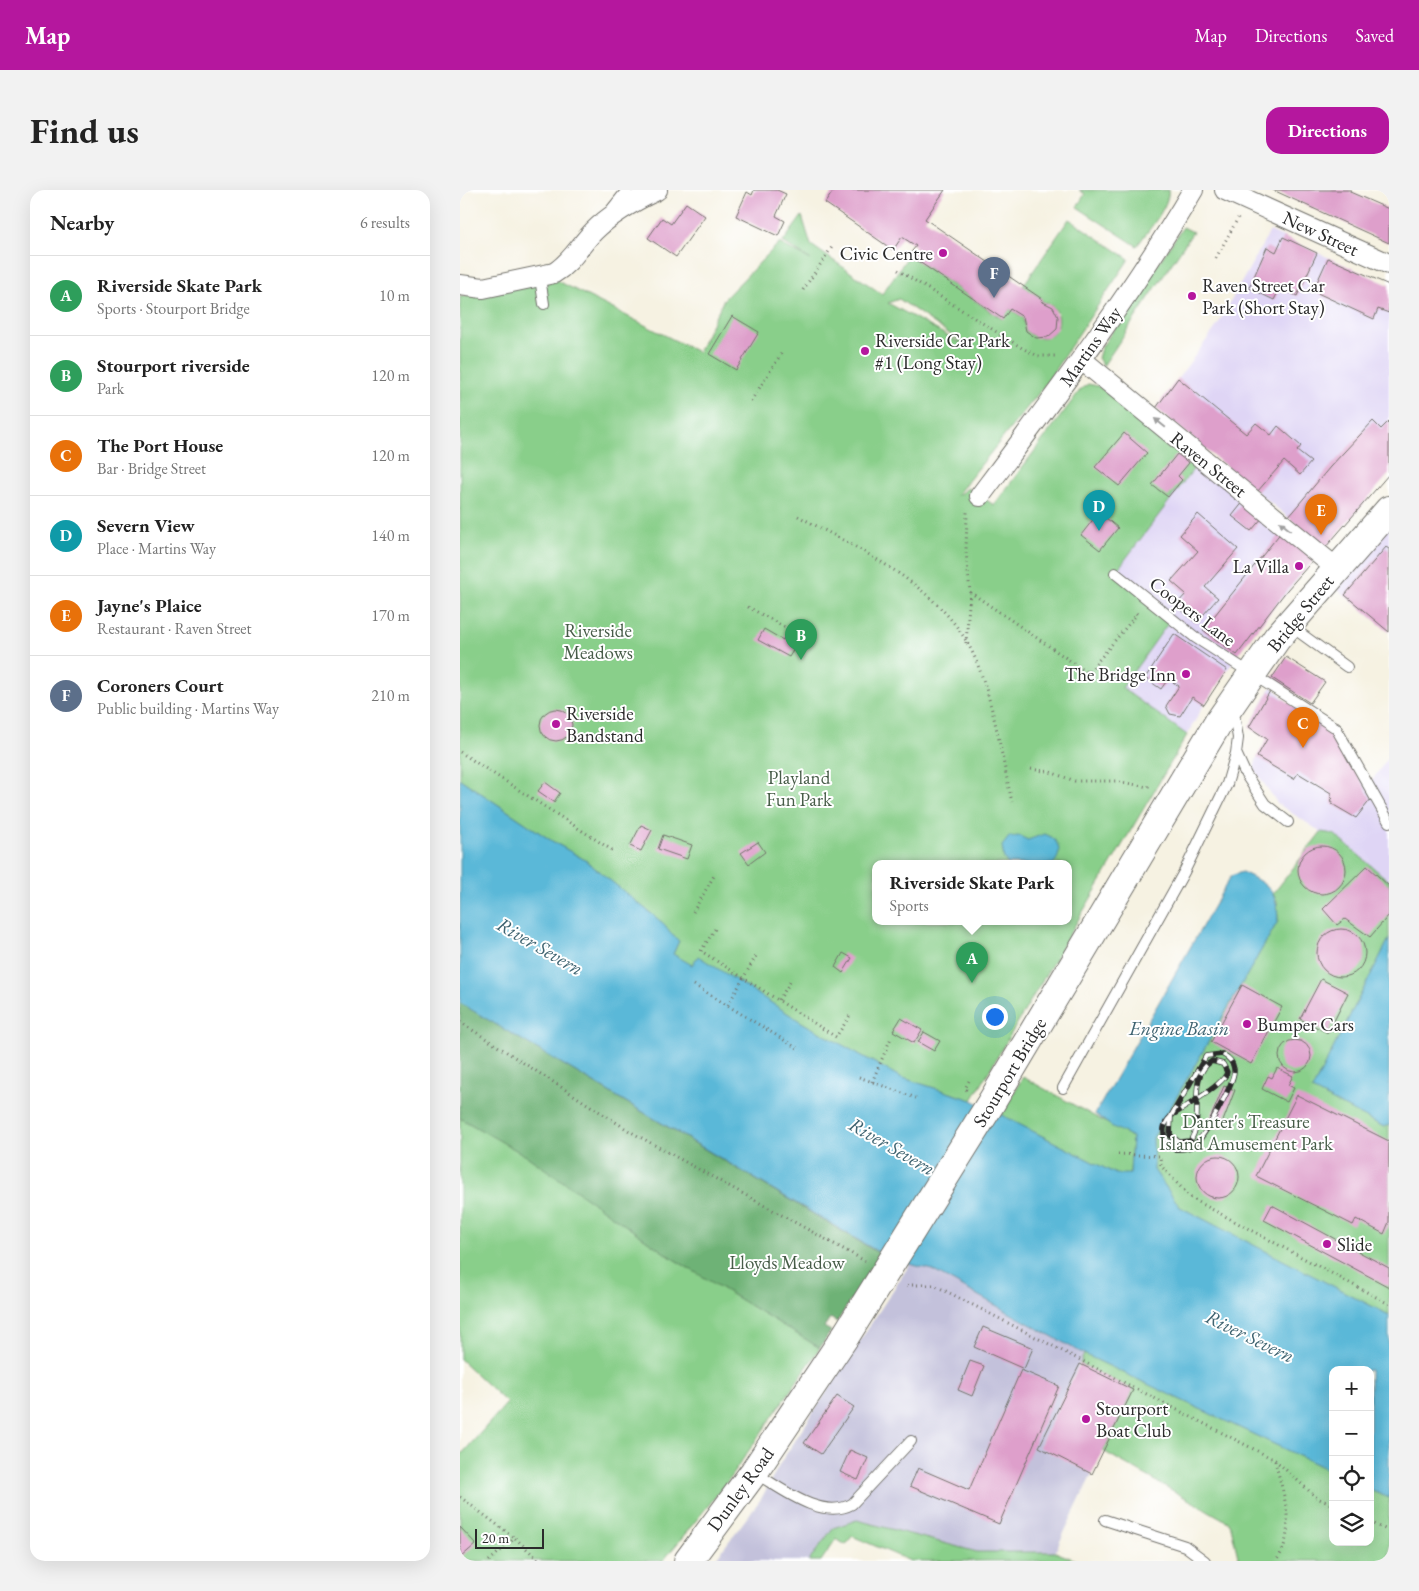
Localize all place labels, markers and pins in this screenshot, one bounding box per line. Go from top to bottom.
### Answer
place label: Civic Centre [840,241,933,266]
marker: Civic Centre [937,247,949,259]
pin: F [978,257,1010,298]
place label: Raven Street Car Park (Short Stay) [1202,273,1325,320]
marker: Raven Street Car Park (Short Stay) [1186,290,1198,302]
place label: Riverside Car Park #1 (Long Stay) [875,328,1011,375]
marker: Riverside Car Park #1 (Long Stay) [859,345,871,357]
pin: D [1083,490,1115,531]
pin: E [1305,494,1337,535]
place label: La Villa [1233,554,1289,579]
marker: La Villa [1293,560,1305,572]
pin: B [785,619,817,660]
place label: The Bridge Inn [1065,662,1176,687]
marker: The Bridge Inn [1180,668,1192,680]
place label: Riverside Bandstand [566,701,644,748]
pin: C [1287,707,1319,748]
marker: Riverside Bandstand [550,718,562,730]
pin: A [956,942,988,983]
place label: Bumper Cars [1257,1012,1354,1037]
marker: Bumper Cars [1241,1018,1253,1030]
place label: Slide [1337,1232,1372,1257]
marker: Slide [1321,1238,1333,1250]
place label: Stourport Boat Club [1096,1396,1172,1443]
marker: Stourport Boat Club [1080,1413,1092,1425]

